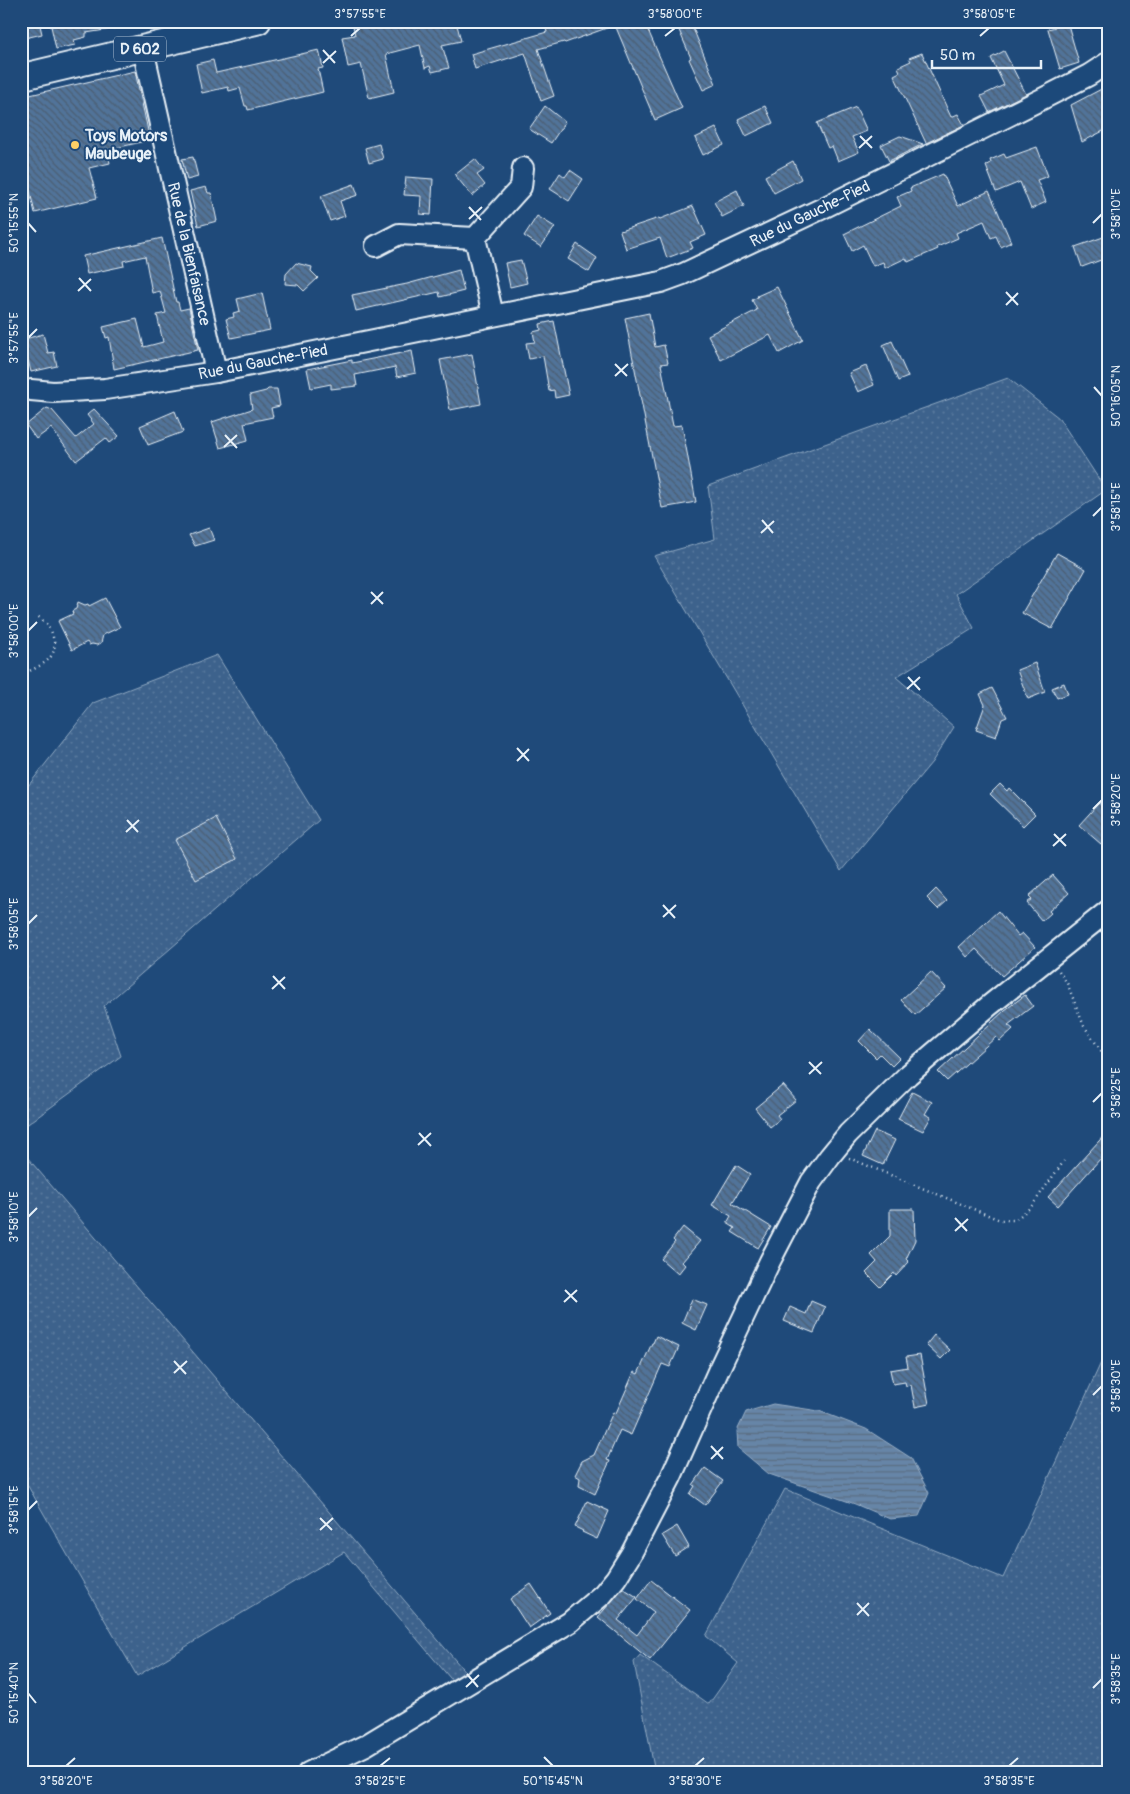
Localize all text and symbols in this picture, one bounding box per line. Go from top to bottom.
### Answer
text: 3°57'55"E [334,7,386,22]
text: 3°58'00"E [648,7,702,22]
text: 3°58'05"E [963,7,1015,22]
road number: D 602 [114,36,166,62]
scale bar [932,38,1041,70]
text: 50 m [940,46,975,65]
place label: Toys Motors Maubeuge [84,126,168,164]
marker: Toys Motors Maubeuge [69,139,81,151]
street label: Rue du Gauche-Pied [747,176,873,252]
street label: Rue de la Bienfaisance [163,180,215,328]
text: 3°58'10"E [1109,189,1124,239]
text: 50°15'55"N [7,193,22,253]
text: 3°57'55"E [7,312,22,364]
street label: Rue du Gauche-Pied [197,340,329,384]
text: 50°16'05"N [1109,365,1124,427]
text: 3°58'15"E [1109,482,1124,532]
text: 3°58'00"E [7,604,22,658]
text: 3°58'20"E [1109,774,1124,826]
text: 3°58'05"E [7,898,22,950]
text: 3°58'25"E [1109,1067,1124,1119]
text: 3°58'10"E [7,1192,22,1242]
text: 3°58'30"E [1109,1360,1124,1412]
text: 3°58'15"E [7,1485,22,1535]
text: 3°58'35"E [1109,1653,1124,1705]
text: 50°15'40"N [7,1662,22,1724]
text: 3°58'20"E [40,1774,92,1789]
text: 3°58'25"E [354,1774,406,1789]
text: 50°15'45"N [523,1774,583,1789]
text: 3°58'30"E [669,1774,721,1789]
text: 3°58'35"E [983,1774,1035,1789]

